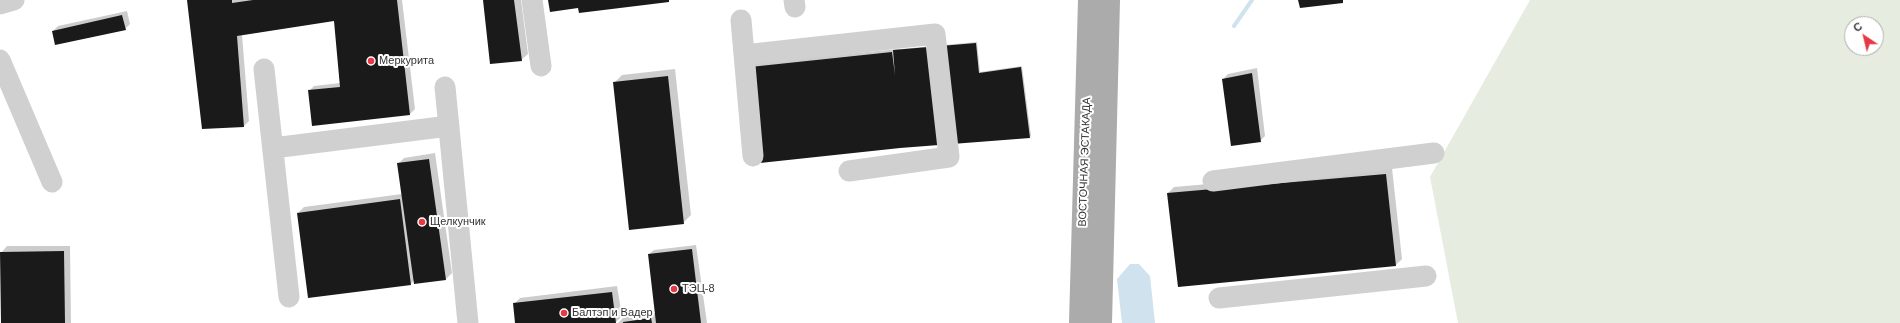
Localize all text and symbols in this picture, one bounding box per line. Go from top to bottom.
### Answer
north arrow [1844,16,1884,56]
text: С [1851,20,1864,34]
place label: Меркурита [379,54,434,68]
marker: Меркурита [366,56,376,66]
street label: ВОСТОЧНАЯ ЭСТАКАДА [1076,97,1094,227]
place label: Щелкунчик [430,215,486,229]
marker: Щелкунчик [417,217,427,227]
place label: ТЭЦ-8 [682,282,715,296]
marker: ТЭЦ-8 [669,284,679,294]
place label: Балтэп и Вадер [572,306,653,320]
marker: Балтэп и Вадер [559,308,569,318]

